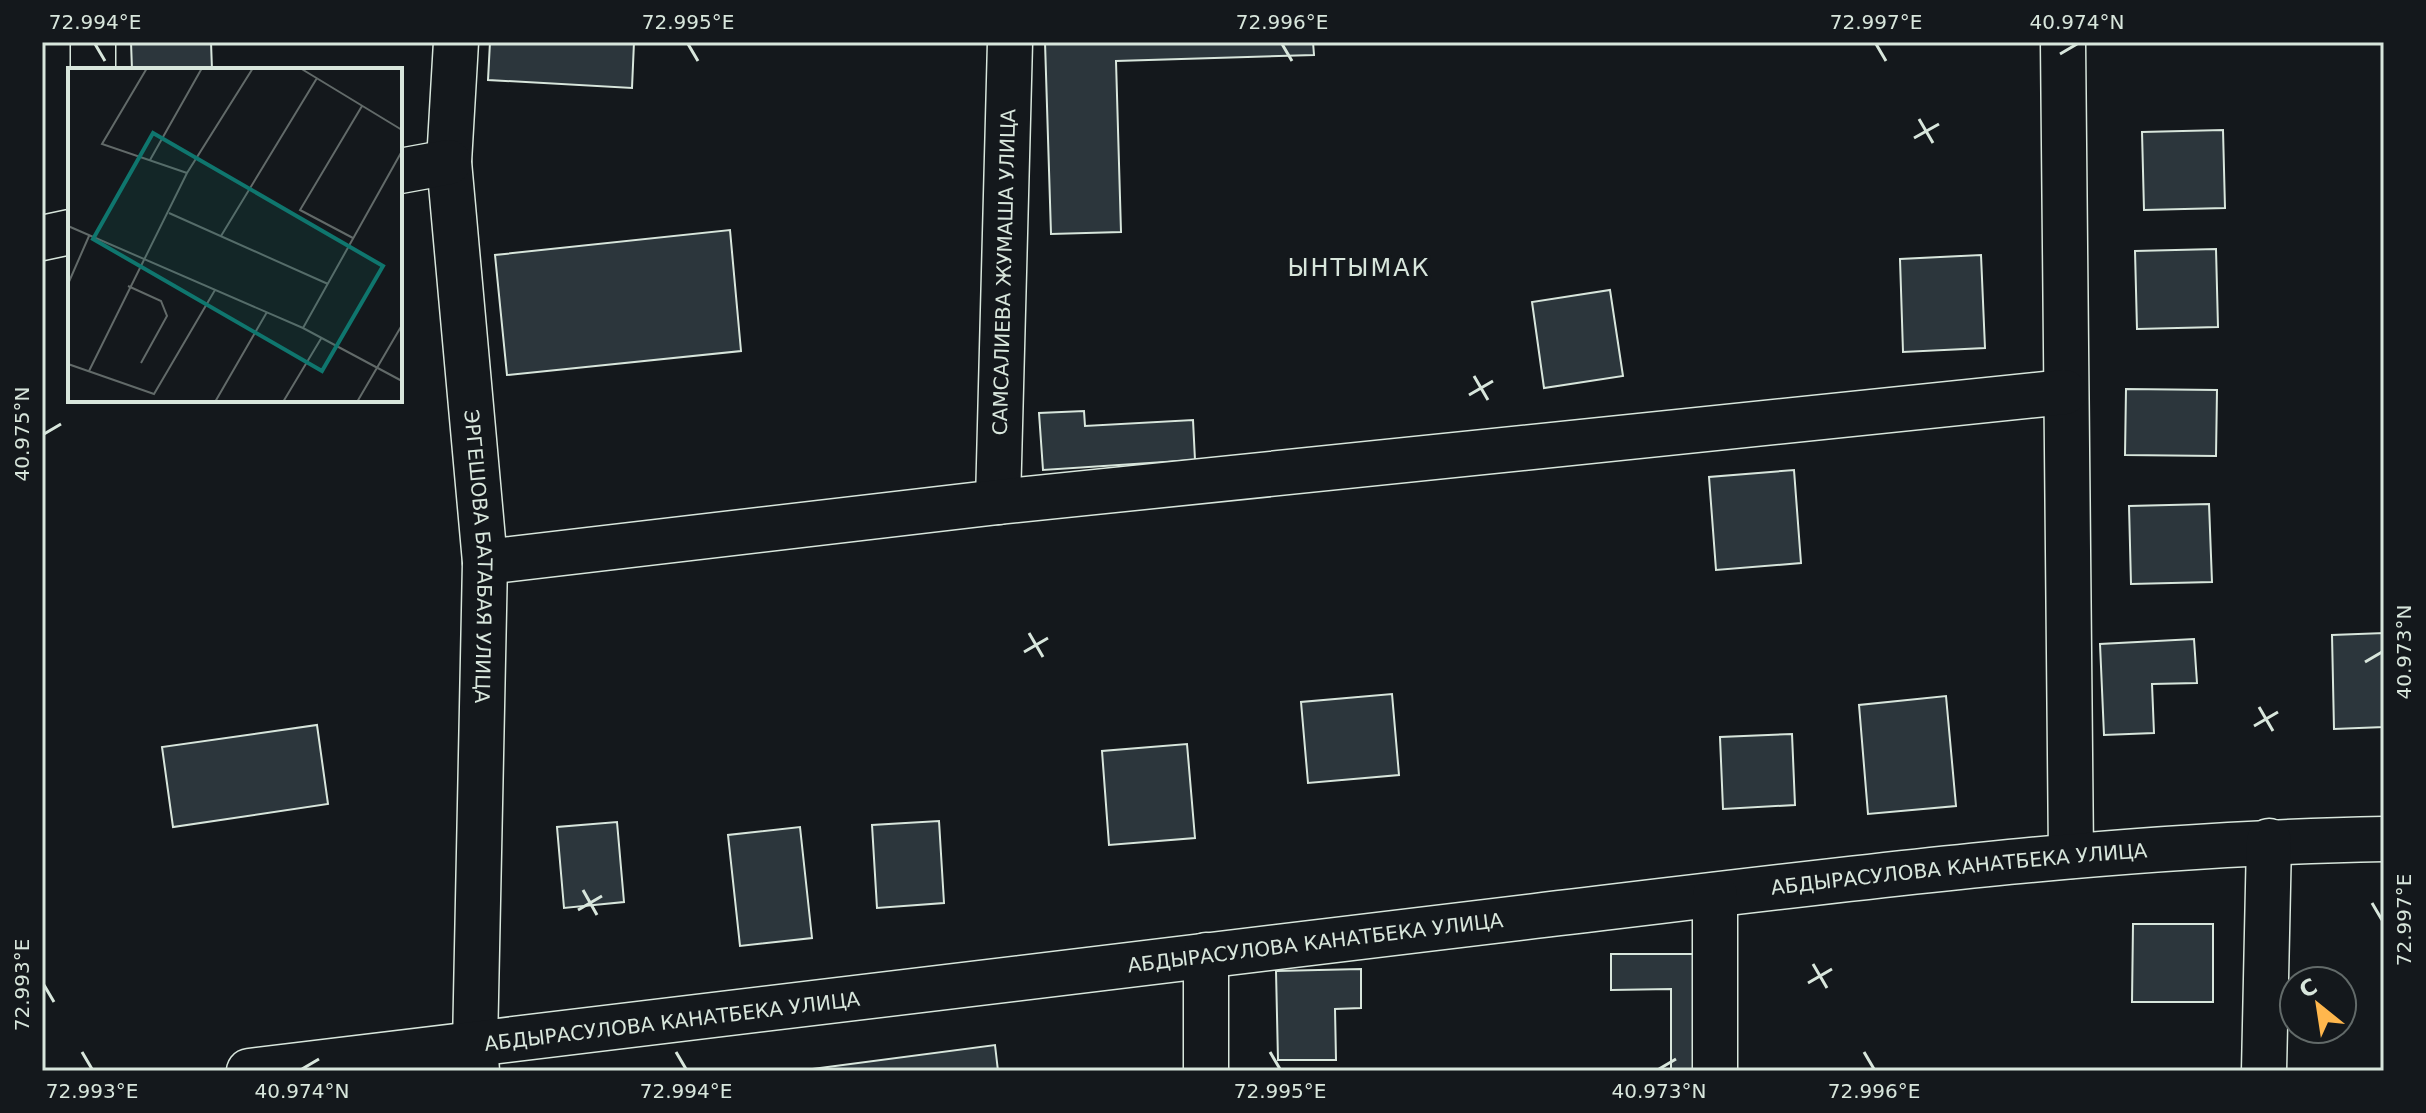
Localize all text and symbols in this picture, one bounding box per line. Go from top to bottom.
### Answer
text: 72.994°E [49,10,141,34]
text: 72.995°E [642,10,734,34]
text: 72.996°E [1236,10,1328,34]
text: 72.997°E [1830,10,1922,34]
text: 40.974°N [2030,10,2124,34]
inset map [68,68,402,402]
street label: САМСАЛИЕВА ЖУМАША УЛИЦА [988,108,1020,436]
district label: ЫНТЫМАК [1287,254,1431,282]
text: 40.975°N [10,387,34,481]
street label: ЭРГЕШОВА БАТАБАЯ УЛИЦА [459,409,497,704]
text: 40.973°N [2392,605,2416,699]
street label: АБДЫРАСУЛОВА КАНАТБЕКА УЛИЦА [1770,838,2148,900]
text: 72.997°E [2392,874,2416,966]
street label: АБДЫРАСУЛОВА КАНАТБЕКА УЛИЦА [1126,908,1505,978]
text: 72.993°E [10,939,34,1031]
north arrow [2278,965,2358,1045]
text: С [2295,973,2321,1003]
street label: АБДЫРАСУЛОВА КАНАТБЕКА УЛИЦА [483,987,862,1056]
text: 72.993°E [46,1079,138,1103]
text: 40.974°N [255,1079,349,1103]
text: 72.994°E [640,1079,732,1103]
text: 72.995°E [1234,1079,1326,1103]
text: 40.973°N [1612,1079,1706,1103]
text: 72.996°E [1828,1079,1920,1103]

